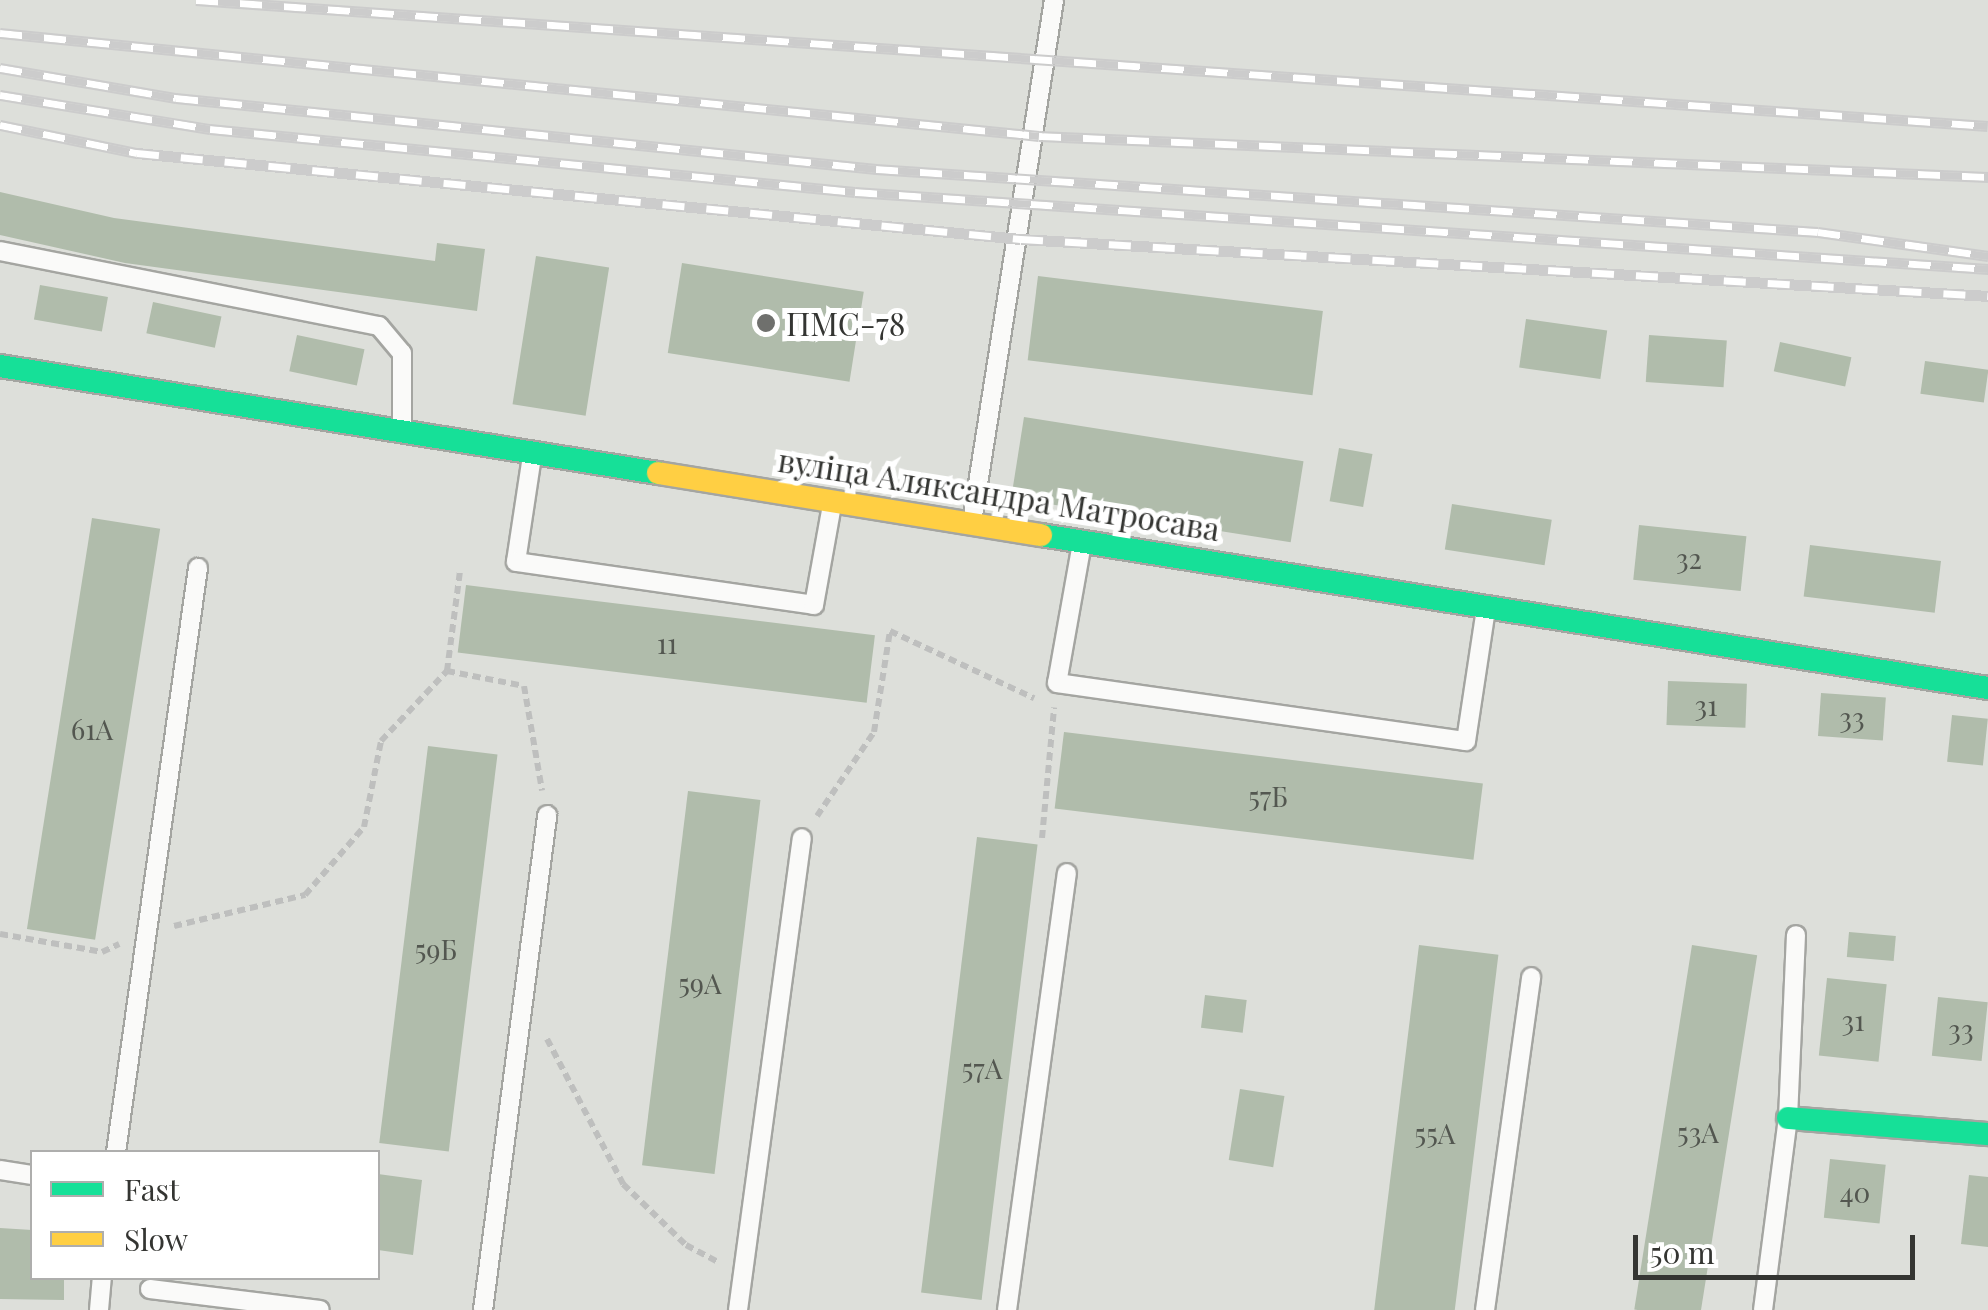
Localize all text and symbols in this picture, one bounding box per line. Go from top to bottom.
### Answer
place label: ПМС-78 [786,304,905,342]
marker: ПМС-78 [755,312,777,334]
street label: вуліца Аляксандра Матросава [775,440,1223,548]
house number: 32 [1676,541,1702,575]
house number: 11 [657,626,677,660]
house number: 31 [1695,688,1717,722]
house number: 33 [1839,700,1865,734]
house number: 61А [71,712,113,746]
house number: 57Б [1248,779,1288,813]
house number: 59Б [415,932,457,966]
house number: 59А [678,966,722,1000]
house number: 31 [1842,1003,1864,1037]
house number: 33 [1948,1012,1974,1046]
house number: 57А [962,1051,1002,1085]
house number: 53А [1677,1115,1719,1149]
house number: 55А [1415,1116,1455,1150]
legend [30,1150,380,1280]
text: Fast [124,1169,180,1209]
house number: 40 [1840,1175,1870,1209]
scale bar [1638,1215,1920,1277]
text: Slow [124,1219,188,1259]
text: 50 m [1650,1232,1715,1272]

